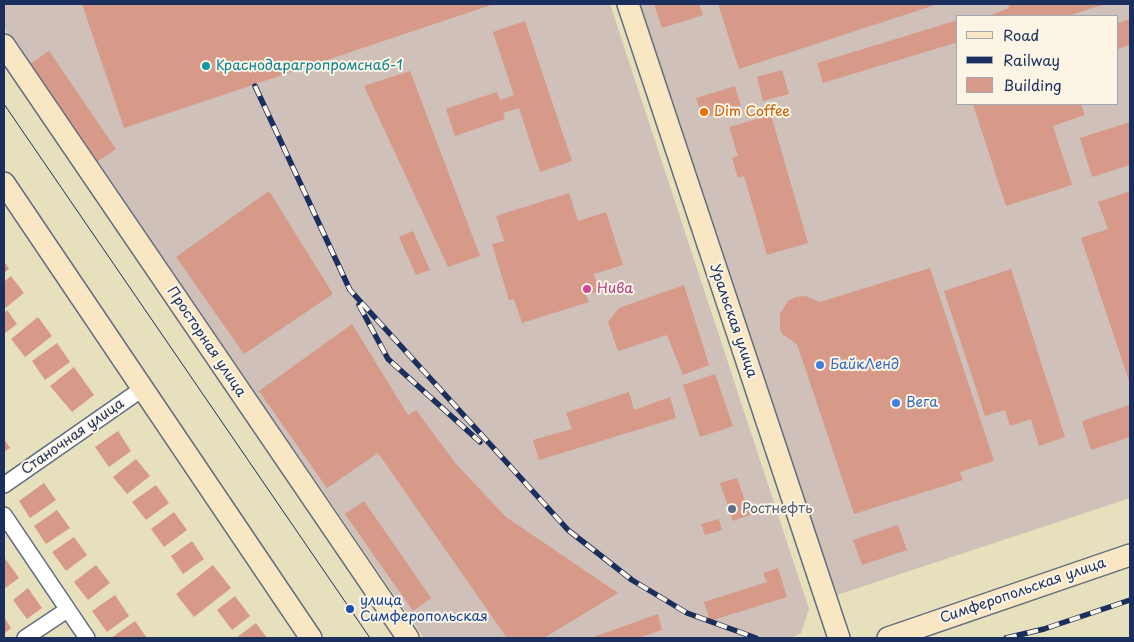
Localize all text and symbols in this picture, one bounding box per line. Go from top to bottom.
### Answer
legend [956,15,1119,105]
text: Road [1003,23,1039,46]
text: Railway [1003,48,1060,71]
place label: Краснодарагропромснаб-1 [216,58,403,74]
marker: Краснодарагропромснаб-1 [200,60,212,72]
text: Building [1003,73,1062,96]
place label: Dim Coffee [714,104,790,120]
marker: Dim Coffee [698,106,710,118]
street label: Уральская улица [706,262,760,380]
place label: Нива [597,281,633,297]
marker: Нива [581,283,593,295]
street label: Просторная улица [163,284,249,400]
place label: БайкЛенд [830,357,899,373]
marker: БайкЛенд [814,359,826,371]
street label: Станочная улица [19,395,127,479]
place label: Вега [906,395,938,411]
marker: Вега [890,397,902,409]
place label: Ростнефть [742,501,813,517]
marker: Ростнефть [726,503,738,515]
street label: Симферопольская улица [938,555,1108,627]
place label: улица Симферопольская [360,593,488,626]
marker: улица Симферопольская [344,603,356,615]

